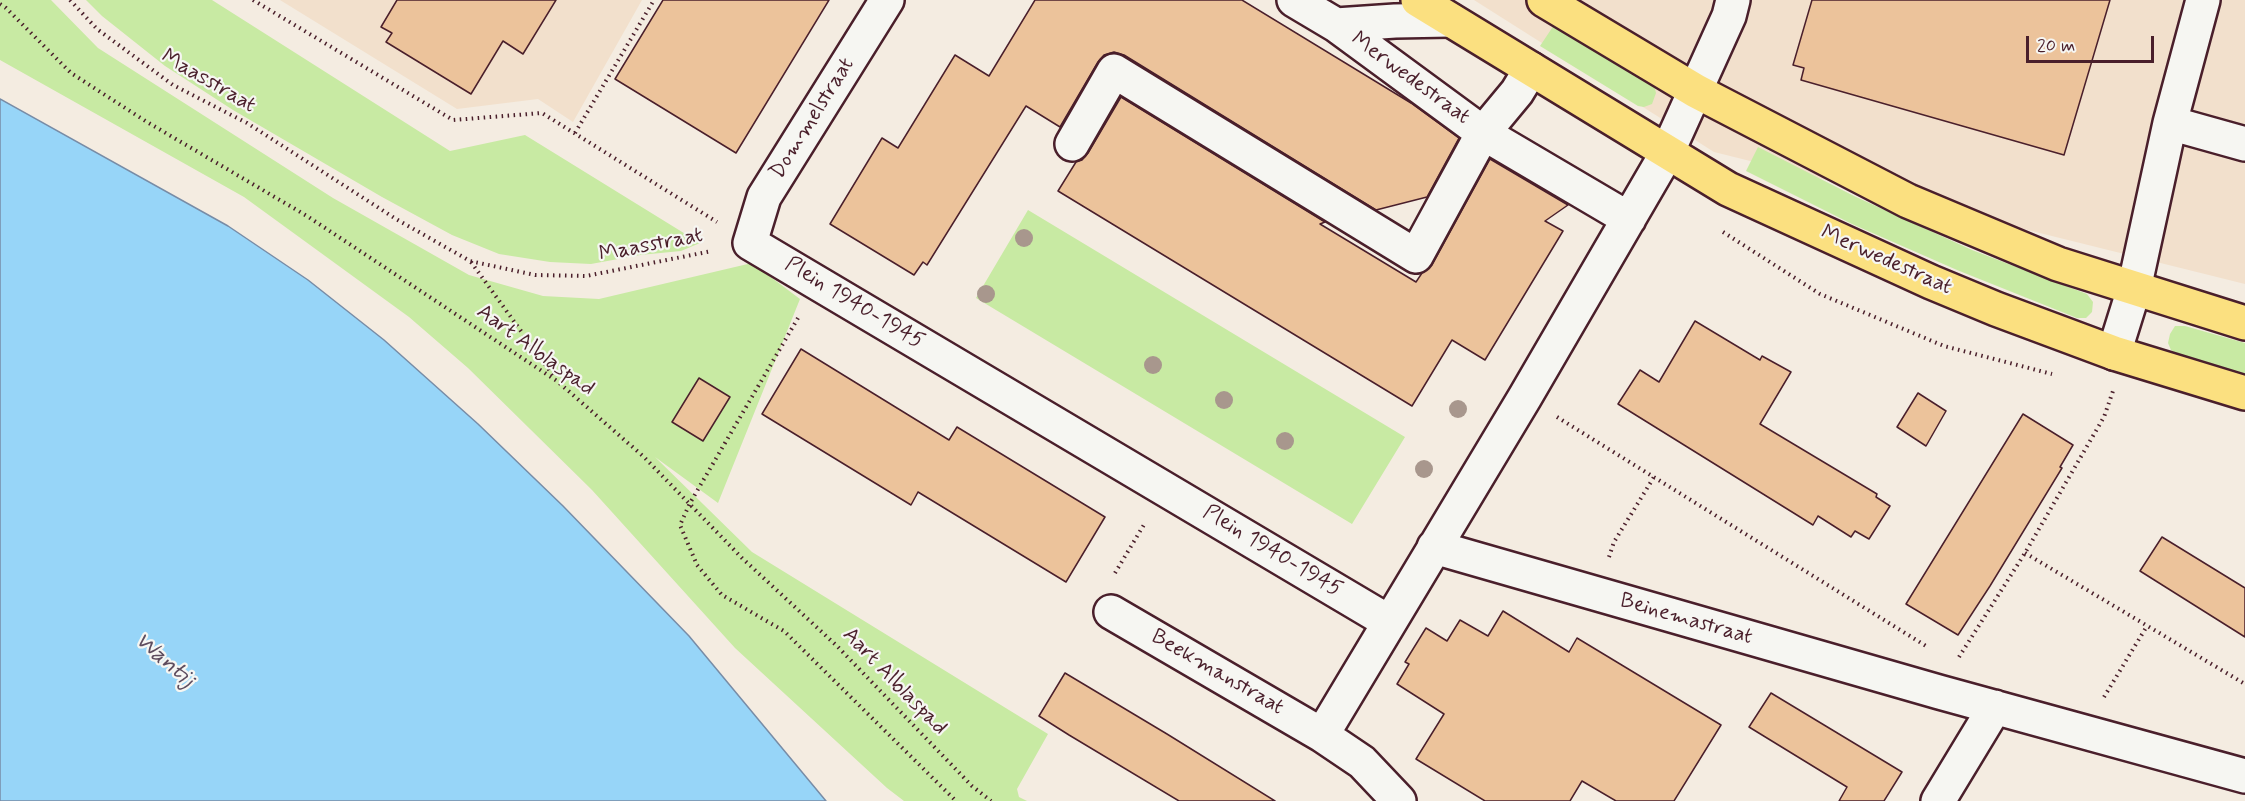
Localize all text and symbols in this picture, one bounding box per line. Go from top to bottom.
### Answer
scale bar [2029,24,2156,62]
street label: Merwedestraat [1345,27,1475,131]
text: 20 m [2037,34,2075,58]
street label: Maasstraat [156,44,260,120]
street label: Dommelstraat [765,53,861,185]
street label: Merwedestraat [1816,220,1956,302]
street label: Maasstraat [597,223,705,269]
street label: Plein 1940-1945 [780,252,928,356]
street label: Aart Alblaspad [471,299,599,403]
street label: Plein 1940-1945 [1198,500,1346,604]
street label: Beinemastraat [1617,588,1755,652]
street label: Aart Alblaspad [836,623,952,741]
street label: Beekmanstraat [1146,624,1288,722]
water label: Wantij [128,627,200,695]

